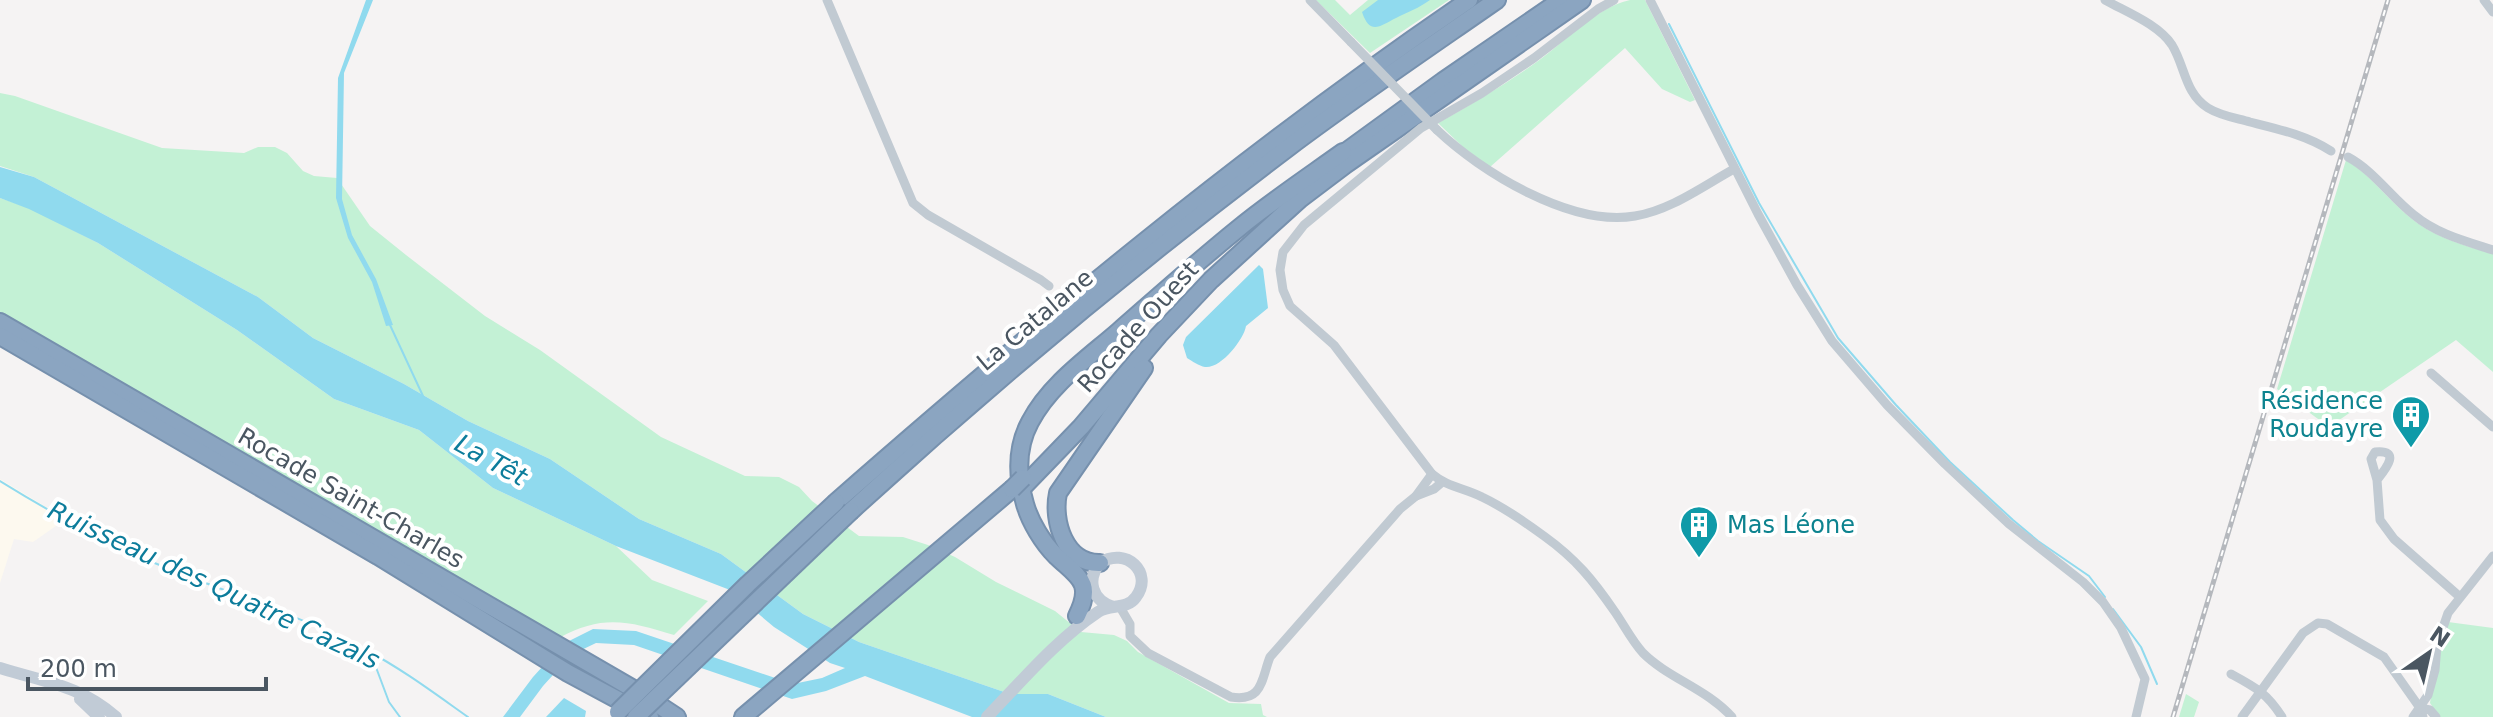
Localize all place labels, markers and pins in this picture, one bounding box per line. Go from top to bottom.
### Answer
place label: Résidence Roudayre [2260,387,2383,443]
building icon: Résidence Roudayre [2390,394,2432,449]
building icon: Mas Léone [1678,504,1720,559]
place label: Mas Léone [1727,511,1855,539]

